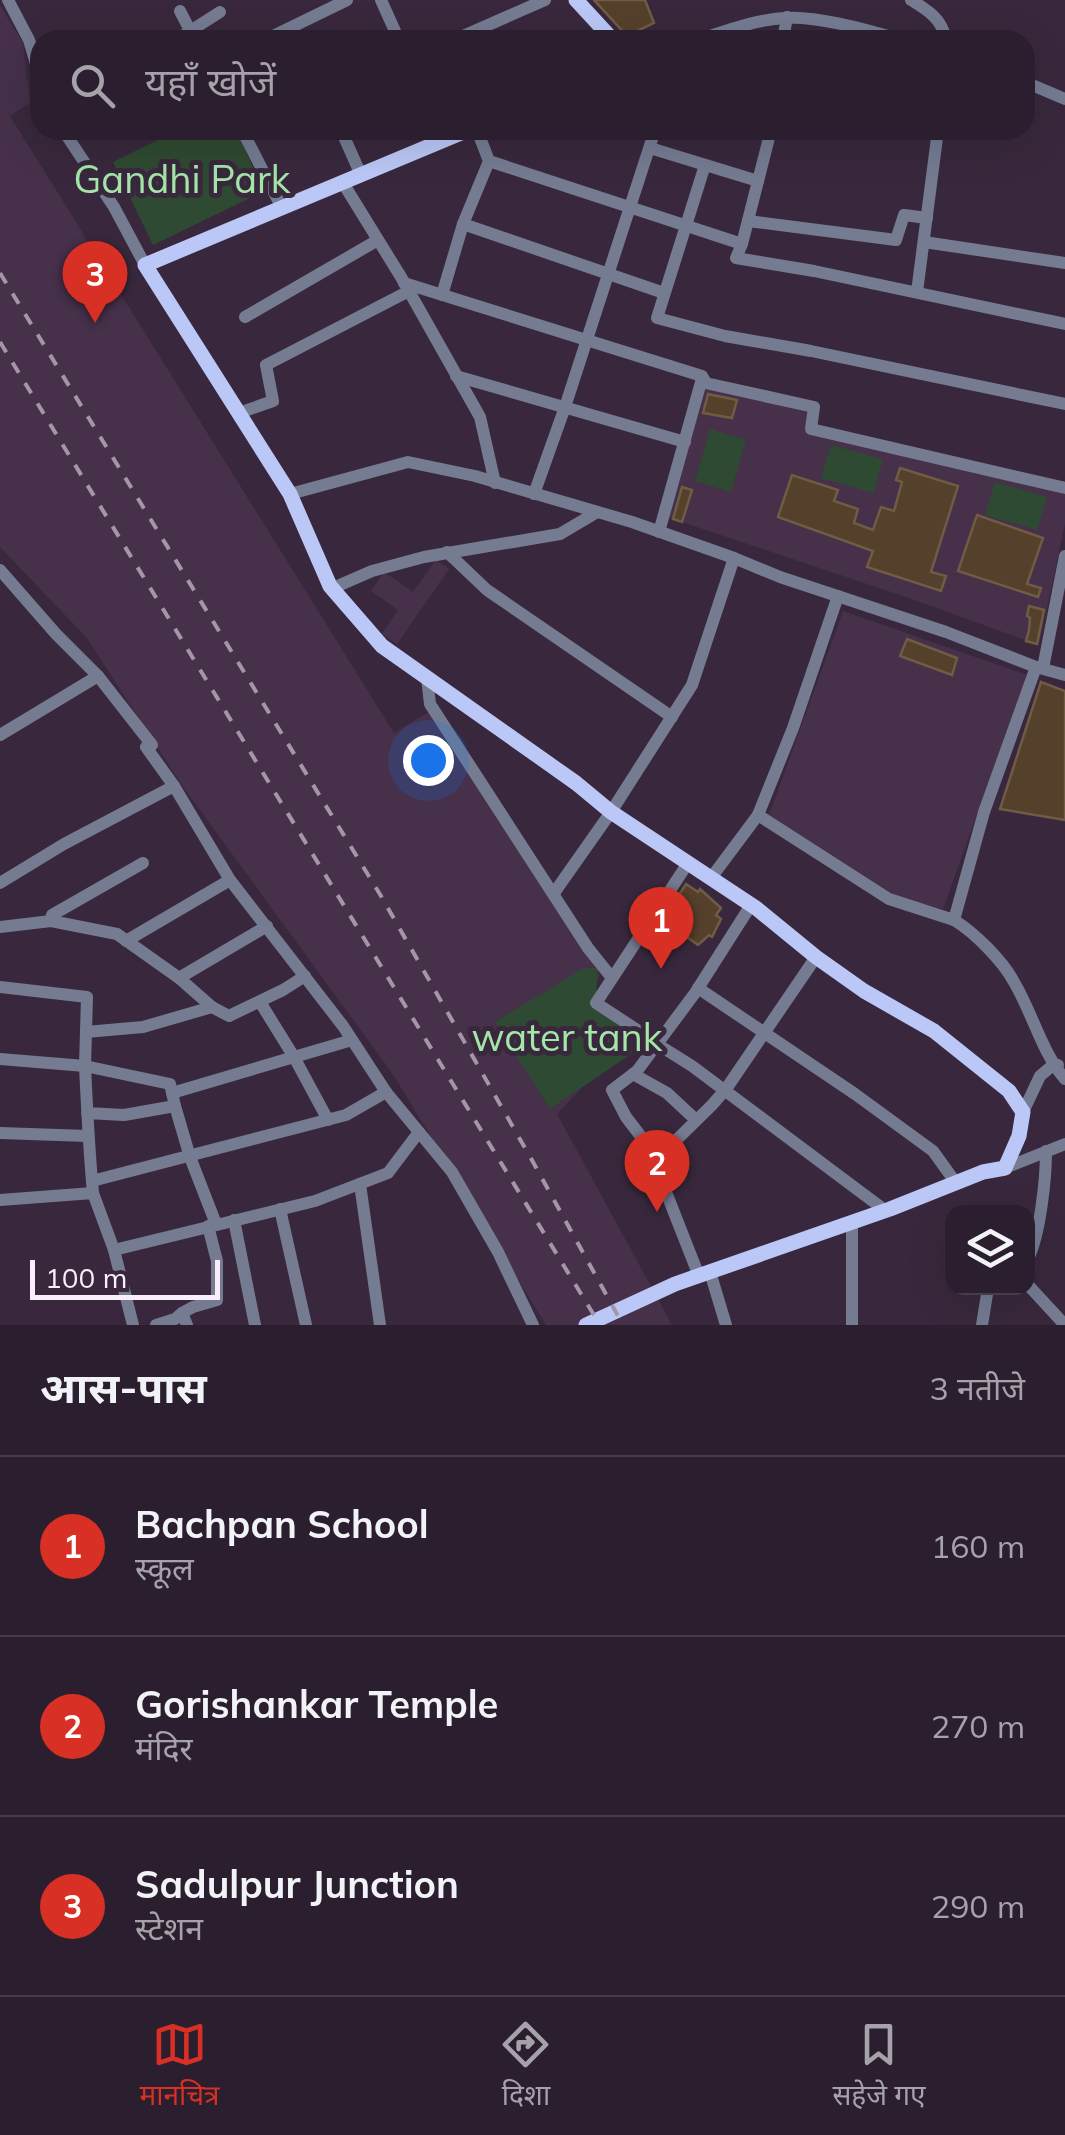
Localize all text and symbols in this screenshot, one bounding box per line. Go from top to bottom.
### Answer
search box [30,30,1035,140]
icon: search [65,58,120,113]
text: यहाँ खोजें [145,58,276,106]
park label: Gandhi Park [74,155,291,203]
pin: 3 [62,240,128,323]
your location [403,735,454,786]
pin: 1 [628,886,694,969]
park label: water tank [472,1013,663,1061]
pin: 2 [624,1130,690,1212]
map controls [945,1205,1035,1295]
button: layers [945,1205,1035,1295]
scale bar [30,1255,220,1300]
text: 100 m [45,1260,127,1295]
text: आस-पास [40,1361,207,1414]
text: 3 नतीजे [929,1368,1025,1408]
text: Bachpan School [135,1500,429,1548]
text: 1 [63,1526,82,1566]
text: 160 m [931,1526,1025,1566]
text: स्कूल [135,1548,194,1588]
text: Gorishankar Temple [135,1680,498,1728]
text: 2 [63,1706,82,1746]
text: 270 m [931,1706,1025,1746]
text: मंदिर [135,1728,193,1768]
text: Sadulpur Junction [135,1860,459,1908]
text: 3 [63,1886,82,1926]
text: 290 m [931,1886,1025,1926]
text: स्टेशन [135,1908,203,1948]
tab: मानचित्र [139,2017,220,2116]
tab: दिशा [498,2017,553,2116]
tab: सहेजे गए [832,2017,926,2116]

